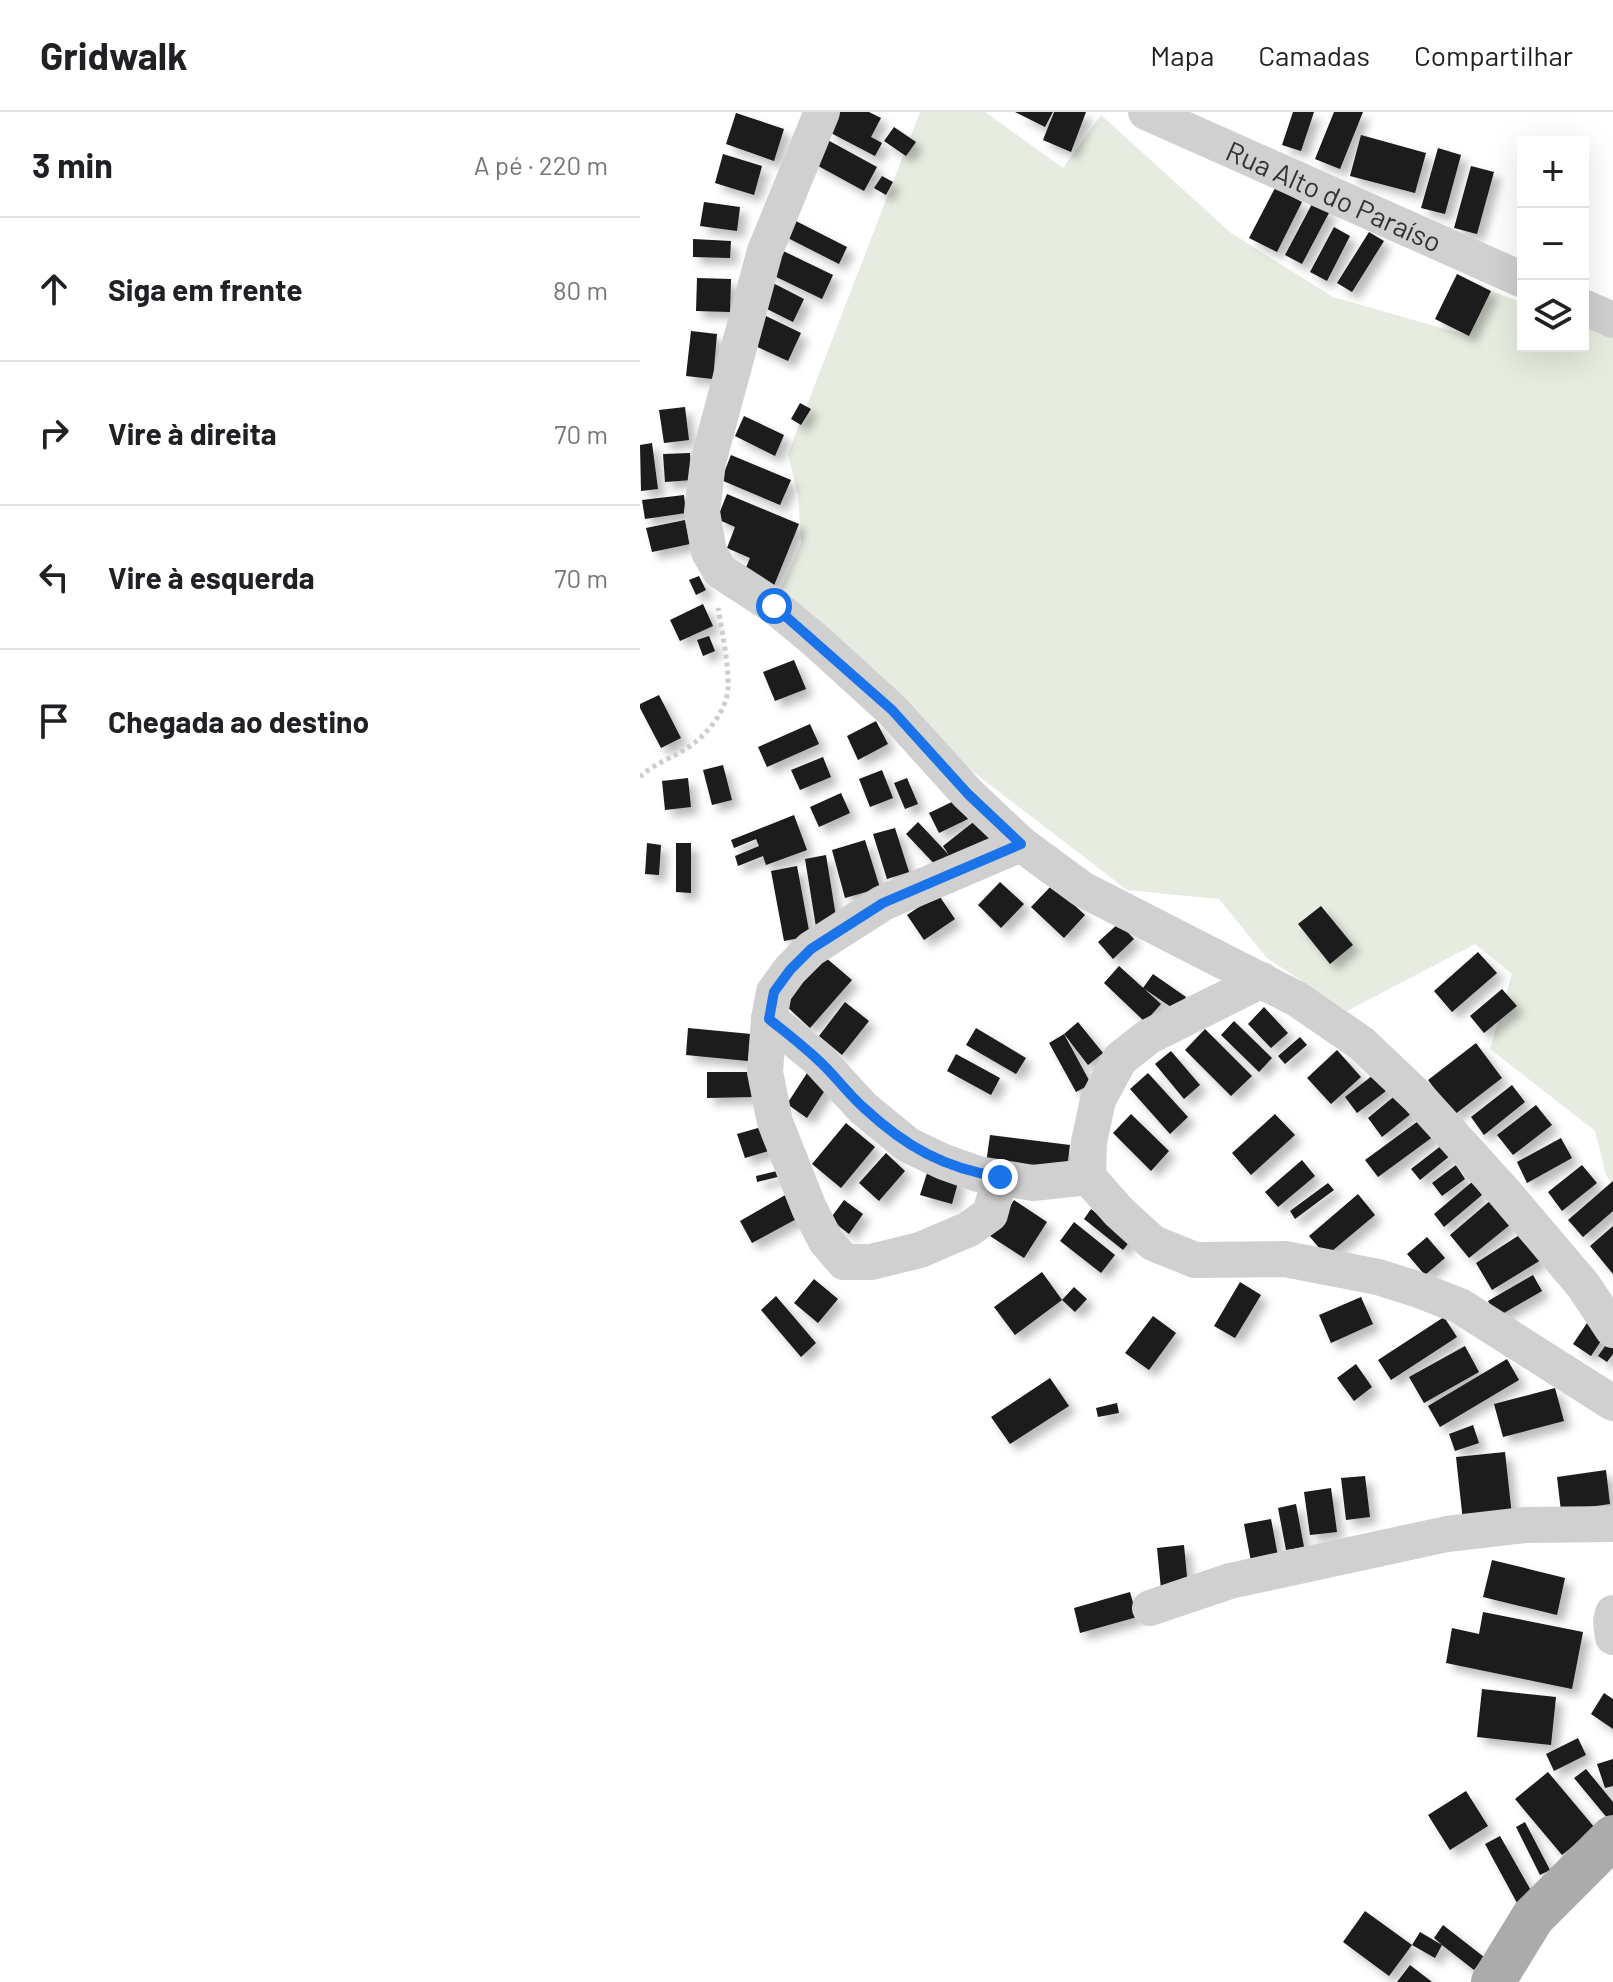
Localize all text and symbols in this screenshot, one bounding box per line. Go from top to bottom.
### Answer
text: Gridwalk [40,32,187,78]
text: Mapa [1150,38,1214,72]
text: Camadas [1258,38,1370,72]
text: Compartilhar [1414,38,1573,72]
street label: Rua Alto do Paraíso [1221,133,1447,259]
map controls [1517,136,1589,352]
button: + [1517,136,1589,208]
text: 3 min [32,144,113,185]
text: A pé · 220 m [474,149,608,180]
button: − [1517,208,1589,280]
icon: ahead [32,267,76,311]
text: Siga em frente [108,271,303,307]
text: 80 m [553,274,608,305]
button: layers [1517,280,1589,352]
icon: right [32,411,76,455]
text: Vire à direita [108,415,277,451]
text: 70 m [554,418,608,449]
icon: left [32,555,76,599]
text: Vire à esquerda [108,559,315,595]
text: 70 m [554,562,608,593]
route start [756,588,792,624]
icon: arrive [32,699,76,743]
text: Chegada ao destino [108,703,369,739]
route end [982,1159,1018,1195]

